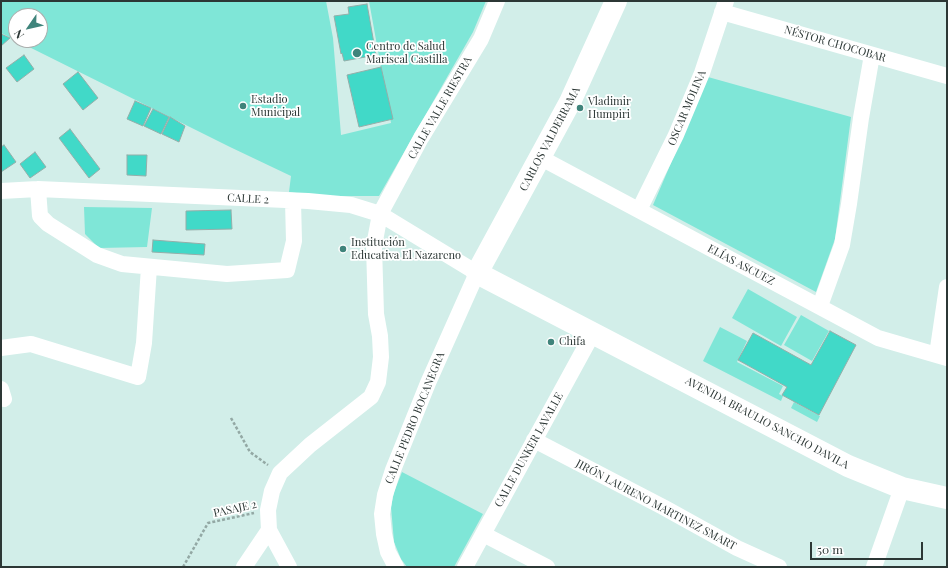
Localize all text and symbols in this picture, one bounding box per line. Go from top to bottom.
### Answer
north arrow [8,8,48,48]
street label: NÉSTOR CHOCOBAR [783,23,887,65]
text: N [10,27,27,42]
place label: Centro de Salud Mariscal Castilla [366,40,448,66]
marker: Centro de Salud Mariscal Castilla [351,47,363,59]
street label: CALLE VALLE RIESTRA [405,54,475,162]
street label: OSCAR MOLINA [665,68,709,148]
street label: CARLOS VALDERRAMA [517,85,583,193]
place label: Estadio Municipal [251,93,300,119]
place label: Vladimir Humpiri [588,95,631,121]
marker: Estadio Municipal [238,101,248,111]
marker: Vladimir Humpiri [575,103,585,113]
street label: CALLE 2 [227,191,269,207]
place label: Institución Educativa El Nazareno [351,236,461,262]
street label: ELÍAS ASCUEZ [705,242,777,288]
marker: Institución Educativa El Nazareno [338,244,348,254]
place label: Chifa [559,335,585,349]
marker: Chifa [546,337,556,347]
street label: CALLE PEDRO BOCANEGRA [382,350,448,486]
street label: AVENIDA BRAULIO SANCHO DAVILA [683,374,851,472]
street label: CALLE DUNKER LAVALLE [492,390,566,510]
street label: JIRÓN LAURENO MARTINEZ SMART [573,457,739,553]
street label: PASAJE 2 [212,498,258,520]
scale bar [812,534,925,560]
text: 50 m [817,541,843,557]

